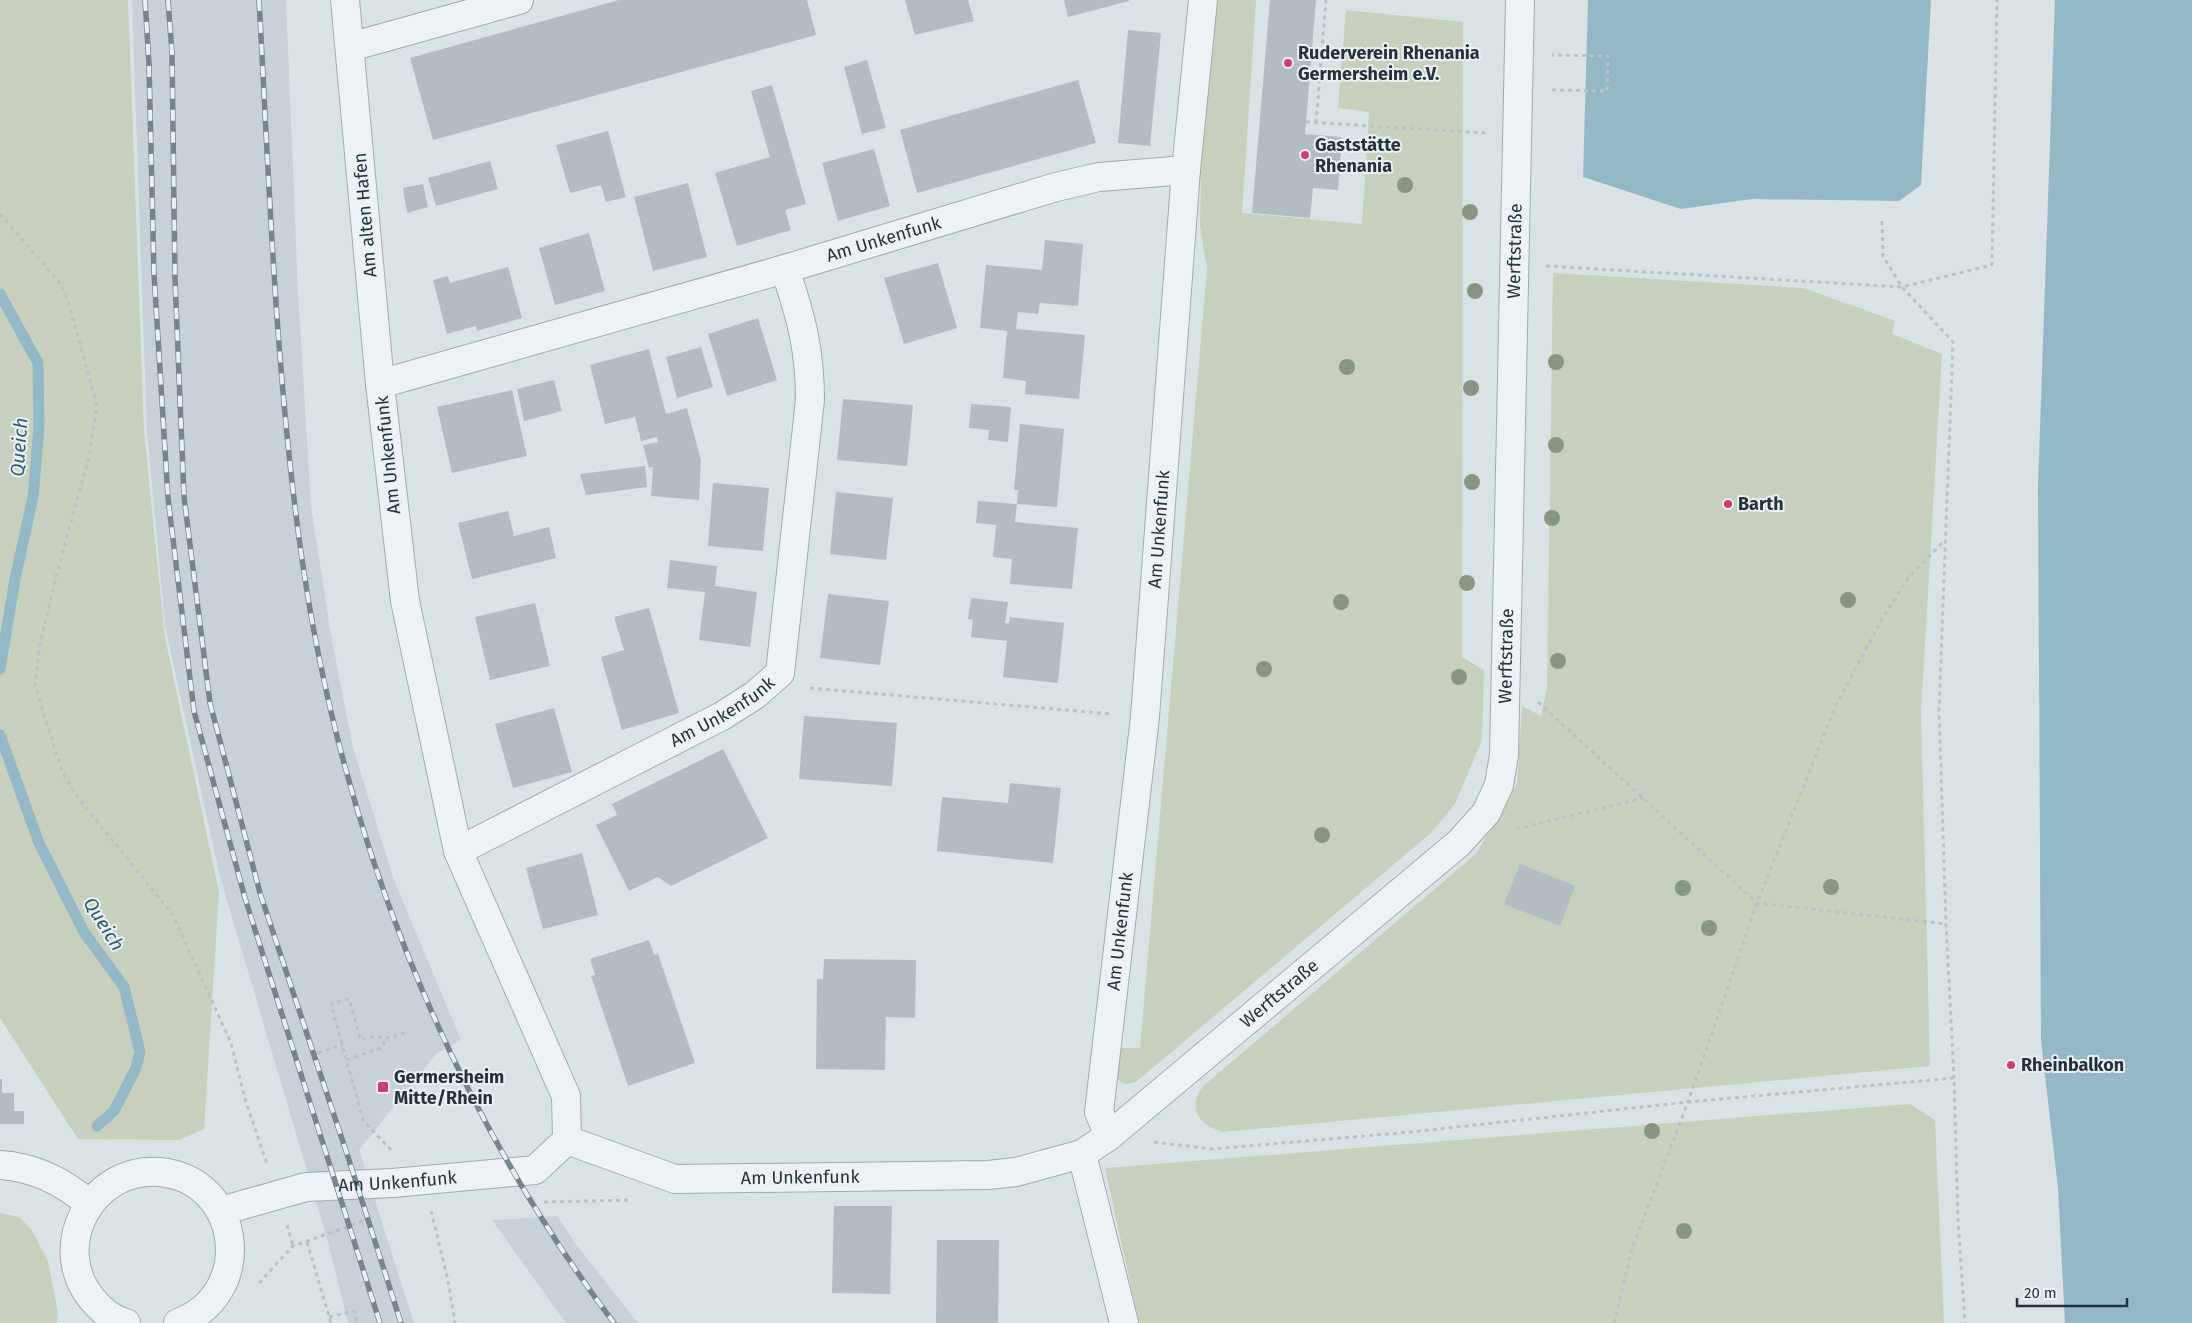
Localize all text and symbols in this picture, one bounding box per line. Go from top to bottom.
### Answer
place label: Ruderverein Rhenania Germersheim e.V. [1298,42,1480,85]
marker: Ruderverein Rhenania Germersheim e.V. [1282,57,1294,69]
place label: Gaststätte Rhenania [1315,134,1401,177]
marker: Gaststätte Rhenania [1299,149,1311,161]
street label: Am alten Hafen [349,152,381,278]
street label: Werftstraße [1503,203,1527,299]
street label: Am Unkenfunk [824,211,944,267]
street label: Am Unkenfunk [371,394,405,515]
water label: Queich [5,417,33,477]
street label: Am Unkenfunk [1144,468,1175,589]
place label: Barth [1738,493,1784,515]
marker: Barth [1722,498,1734,510]
street label: Werftstraße [1494,608,1518,704]
street label: Am Unkenfunk [666,671,780,752]
street label: Am Unkenfunk [1102,870,1138,991]
water label: Queich [79,893,129,955]
street label: Werftstraße [1236,954,1323,1033]
place label: Rheinbalkon [2021,1054,2124,1076]
marker: Rheinbalkon [2005,1059,2017,1071]
place label: Germersheim Mitte/Rhein [394,1066,504,1109]
marker: Germersheim Mitte/Rhein [376,1080,390,1094]
street label: Am Unkenfunk [338,1166,458,1197]
street label: Am Unkenfunk [741,1166,860,1189]
scale bar [2017,1276,2127,1308]
text: 20 m [2024,1284,2057,1302]

